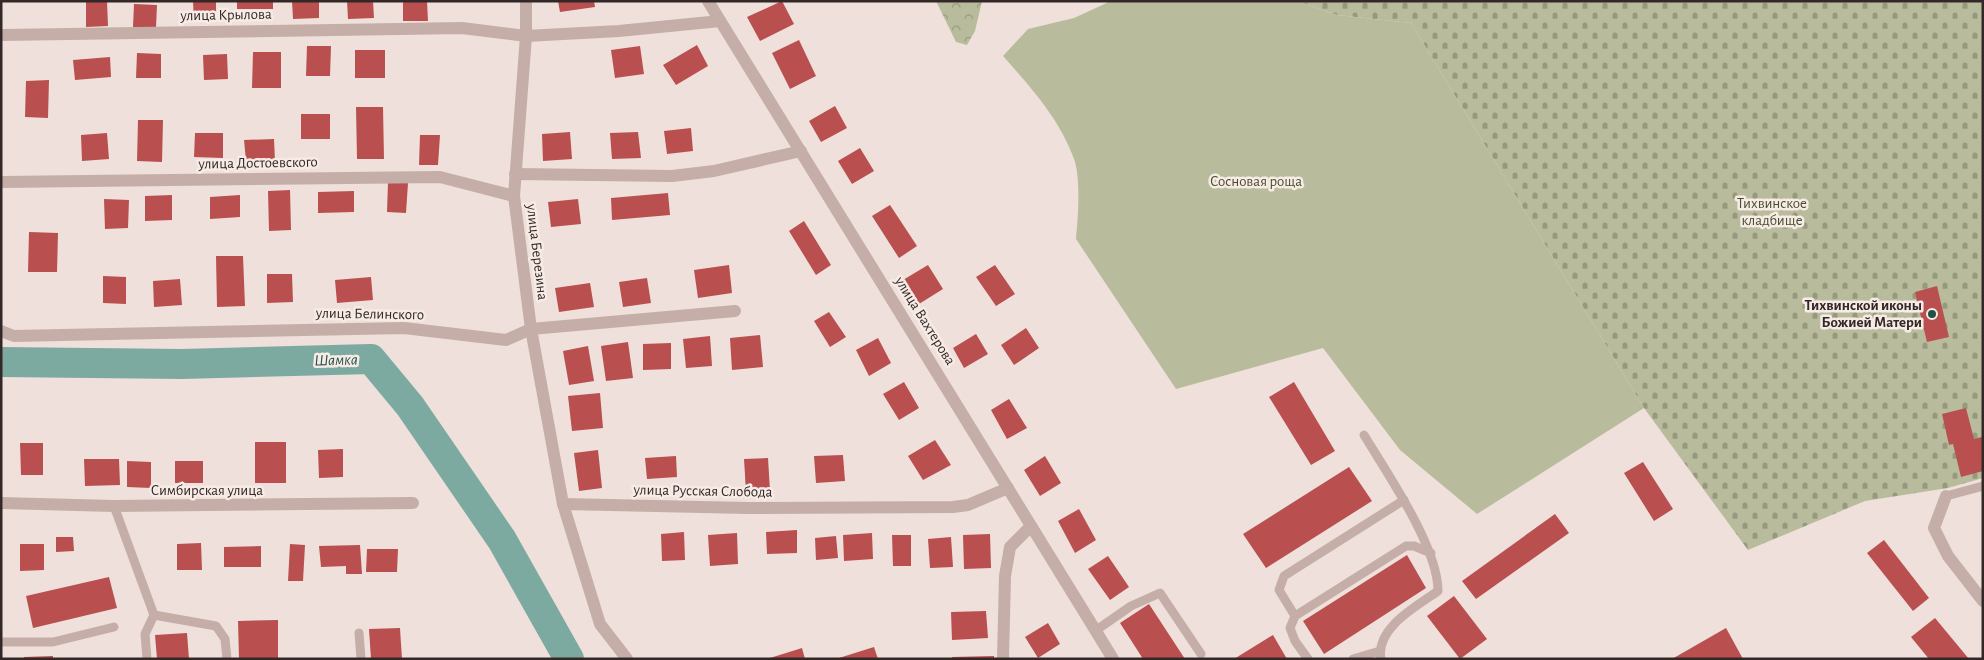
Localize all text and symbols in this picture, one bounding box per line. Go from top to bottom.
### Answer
street label: улица Крылова [179,7,272,23]
street label: улица Достоевского [197,154,318,172]
park label: Сосновая роща [1210,174,1302,189]
park label: Тихвинское кладбище [1737,196,1807,228]
street label: улица Березина [524,202,550,301]
street label: улица Вахтерова [891,273,958,368]
place label: Тихвинской иконы Божией Матери [1805,298,1922,330]
street label: улица Белинского [315,306,424,322]
marker: Тихвинской иконы Божией Матери [1926,308,1938,320]
water label: Шамка [314,352,358,368]
street label: улица Русская Слобода [632,482,773,500]
street label: Симбирская улица [151,483,263,498]

